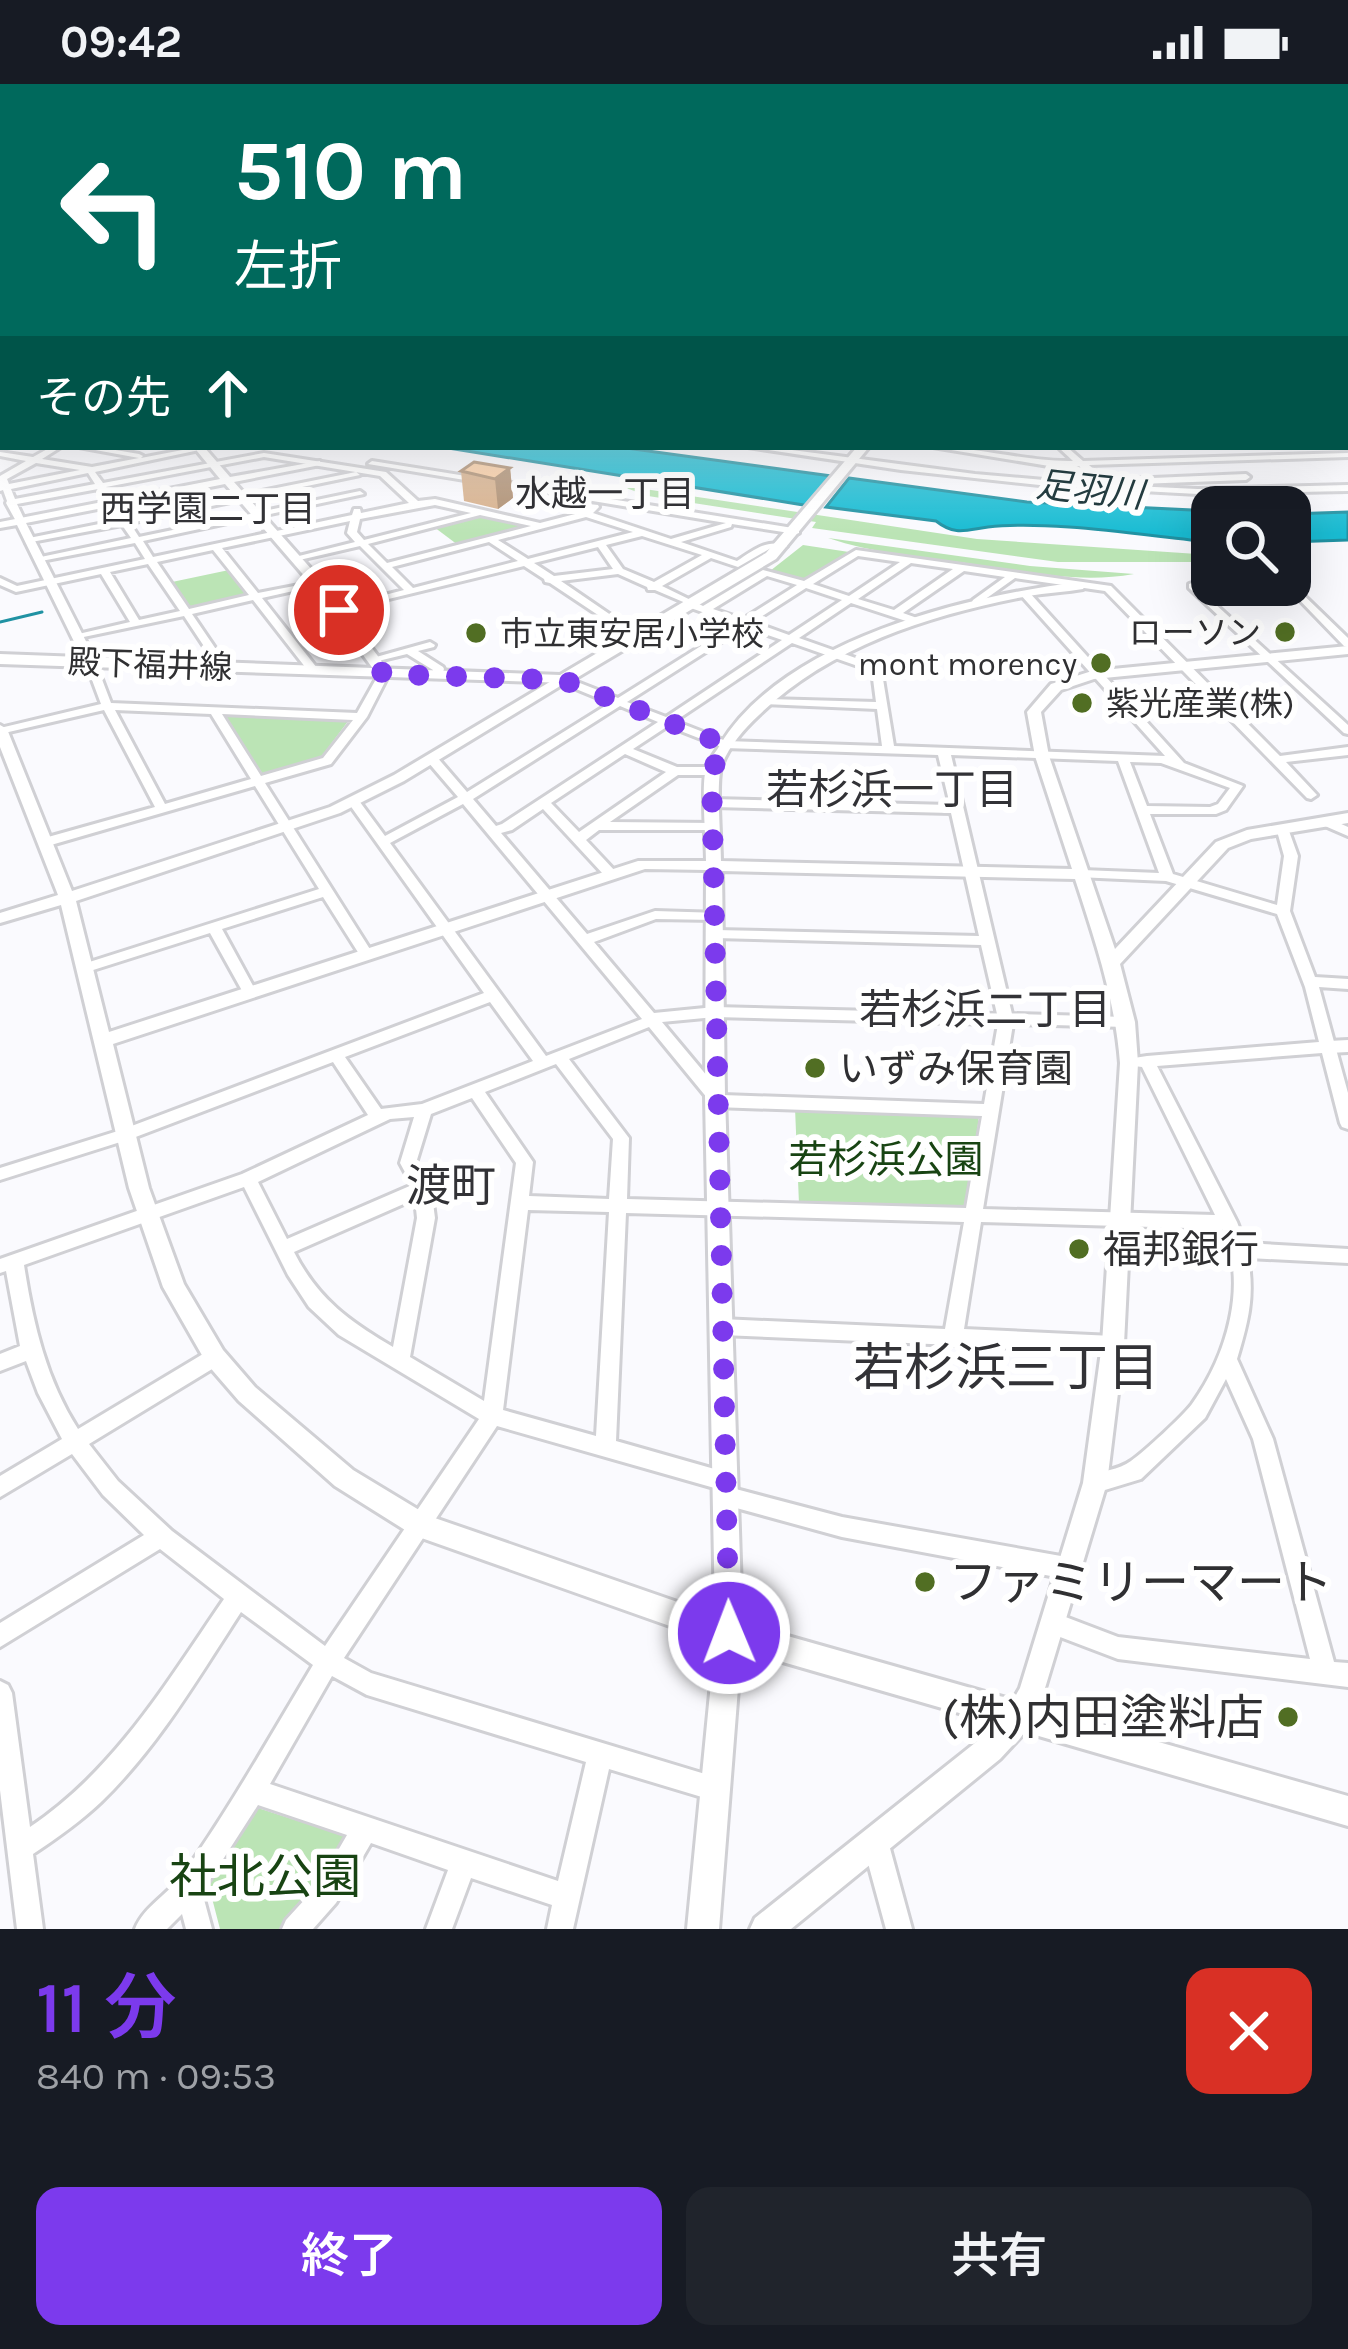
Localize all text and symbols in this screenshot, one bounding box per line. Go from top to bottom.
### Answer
text: 09:42 [60,16,182,68]
text: 510 m [234,122,467,220]
icon: left [36,132,192,288]
text: 左折 [234,235,342,299]
icon: ahead [195,360,261,426]
text: その先 [36,372,171,424]
water label: 足羽川 [1034,463,1150,517]
district label: 水越一丁目 [515,473,695,515]
map controls [1191,486,1311,606]
button: search [1191,486,1311,606]
district label: 西学園二丁目 [100,488,316,530]
pin [288,559,390,661]
icon: arrive [306,577,372,643]
place label: ローソン [1129,614,1261,652]
place label: 市立東安居小学校 [500,615,764,653]
marker: ローソン [1272,619,1298,645]
marker: 市立東安居小学校 [463,620,489,646]
street label: 殿下福井線 [67,643,233,687]
place label: mont morency [858,645,1077,683]
marker: mont morency [1088,650,1114,676]
place label: 紫光産業(株) [1106,685,1294,723]
marker: 紫光産業(株) [1069,690,1095,716]
district label: 若杉浜一丁目 [766,765,1018,815]
district label: 若杉浜二丁目 [859,985,1111,1035]
place label: いずみ保育園 [839,1046,1073,1092]
marker: いずみ保育園 [802,1055,828,1081]
park label: 若杉浜公園 [788,1137,984,1183]
district label: 渡町 [406,1160,496,1212]
place label: 福邦銀行 [1103,1227,1259,1273]
marker: 福邦銀行 [1066,1236,1092,1262]
district label: 若杉浜三丁目 [853,1338,1159,1398]
place label: ファミリーマート [949,1555,1333,1611]
marker: ファミリーマート [912,1569,938,1595]
position arrow [666,1570,792,1696]
place label: (株)内田塗料店 [942,1690,1264,1746]
marker: (株)内田塗料店 [1275,1704,1301,1730]
park label: 社北公園 [169,1849,361,1905]
text: 11 分 [36,1966,176,2050]
button: close [1186,1968,1312,2094]
text: 840 m · 09:53 [36,2053,276,2099]
button: 終了 [36,2187,662,2325]
button: 共有 [686,2187,1312,2325]

